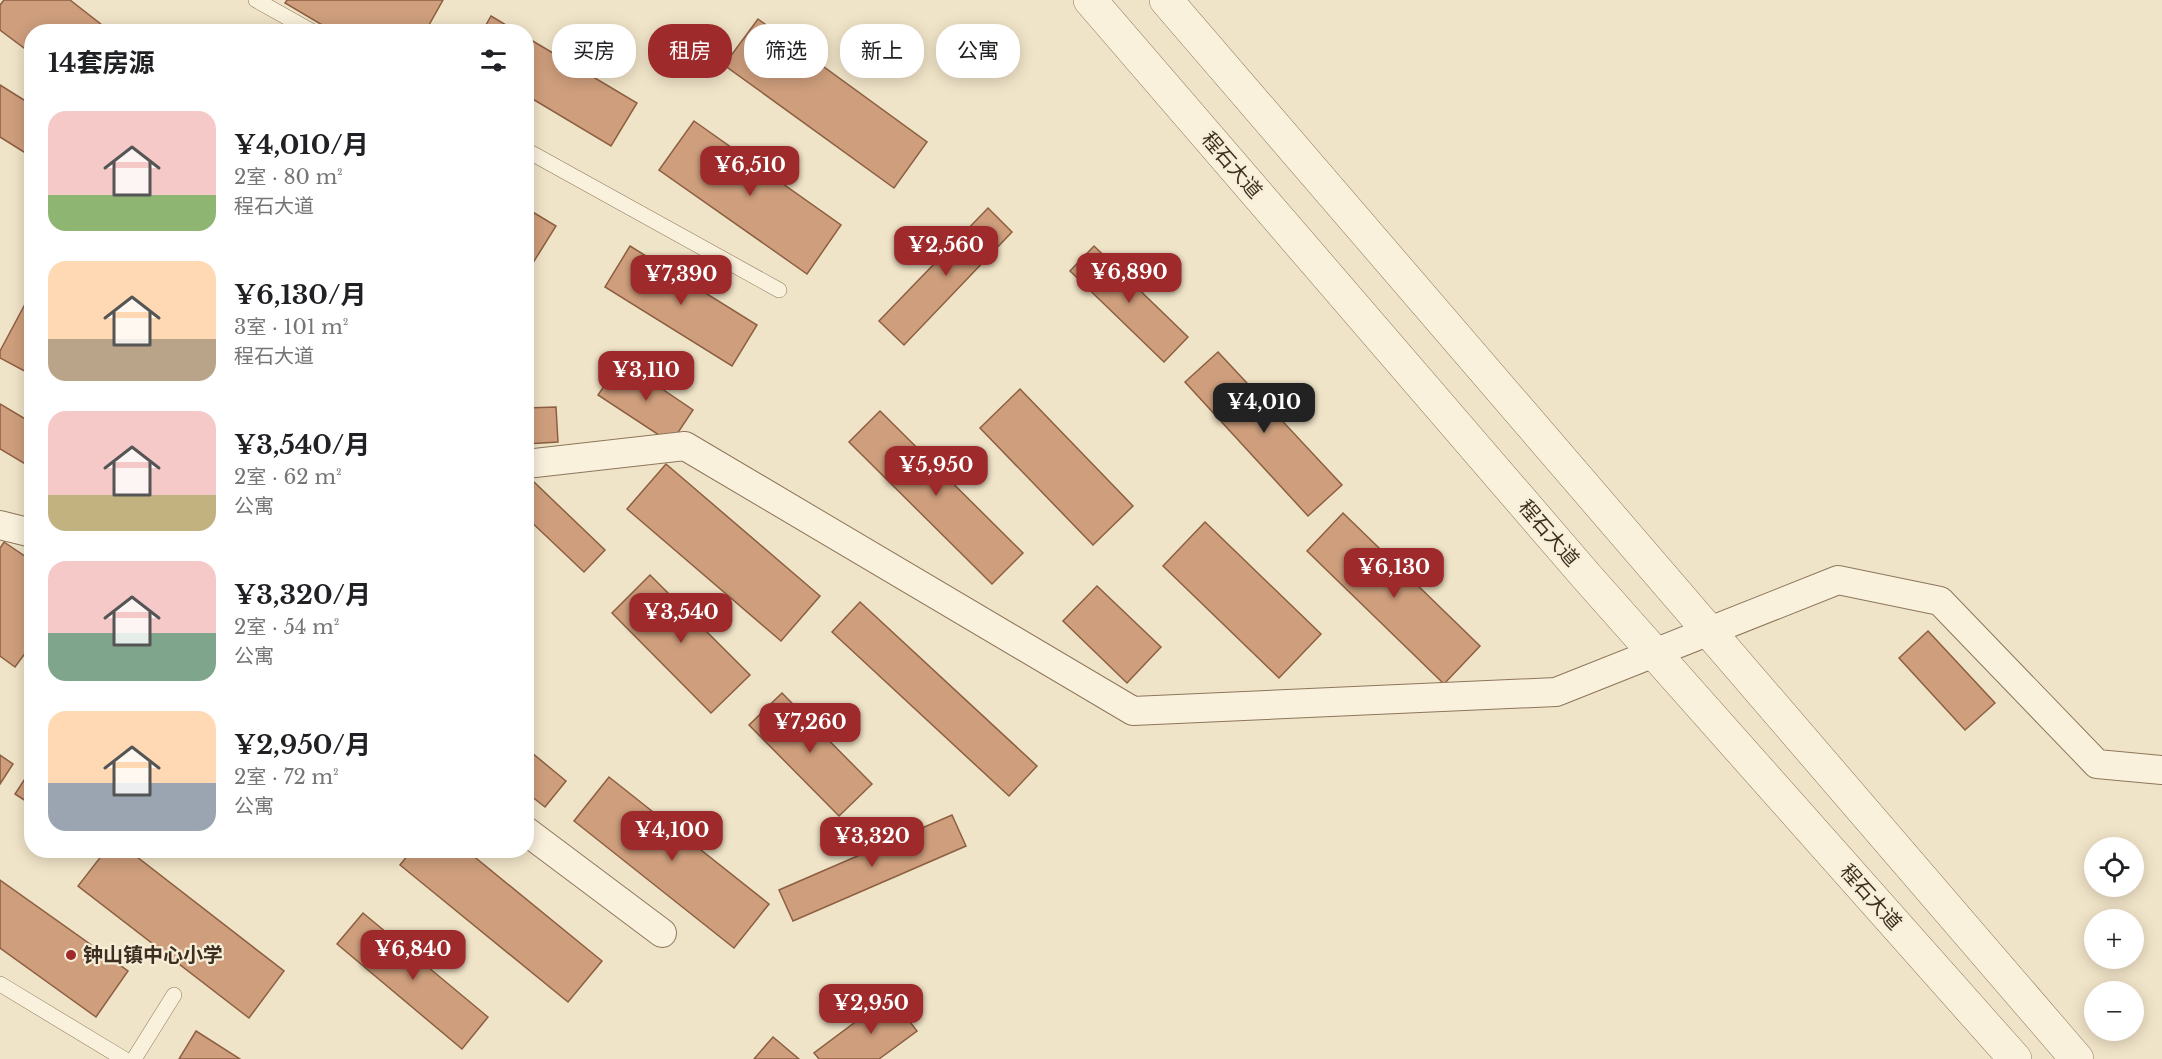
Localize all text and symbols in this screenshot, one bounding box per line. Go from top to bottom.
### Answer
chip: 买房 [552,24,636,78]
chip: 租房 [648,24,732,78]
chip: 筛选 [744,24,828,78]
chip: 新上 [840,24,924,78]
chip: 公寓 [936,24,1020,78]
icon: filters [477,44,510,77]
text: 14套房源 [48,47,155,79]
street label: 程石大道 [1197,127,1267,203]
text: ¥4,010/月 [234,129,369,161]
icon: home [96,135,168,207]
pin: ¥6,510 [701,146,799,197]
text: ¥6,510 [714,153,786,177]
text: 2室 · 80 m² [234,165,343,189]
text: 程石大道 [234,194,314,218]
pin: ¥2,560 [897,226,995,277]
text: ¥2,560 [908,233,984,257]
pin: ¥6,890 [1080,253,1178,304]
pin: ¥7,390 [632,255,730,306]
text: ¥6,890 [1090,260,1168,284]
text: ¥7,390 [645,262,717,286]
text: ¥6,130/月 [234,279,366,311]
icon: home [96,285,168,357]
text: 3室 · 101 m² [234,315,349,339]
text: 程石大道 [234,344,314,368]
pin: ¥3,110 [597,351,695,402]
text: ¥3,110 [612,358,680,382]
pin: ¥4,010 [1215,383,1313,434]
text: ¥4,010 [1227,390,1301,414]
text: ¥3,540/月 [234,429,370,461]
icon: home [96,435,168,507]
pin: ¥5,950 [887,446,985,497]
text: ¥5,950 [899,453,973,477]
text: 2室 · 62 m² [234,465,342,489]
text: 公寓 [234,494,274,518]
street label: 程石大道 [1514,495,1584,571]
pin: ¥6,130 [1345,548,1443,599]
text: ¥6,130 [1358,555,1430,579]
text: ¥3,320/月 [234,579,371,611]
icon: home [96,585,168,657]
pin: ¥3,540 [632,593,730,644]
text: ¥3,540 [643,600,719,624]
text: 2室 · 54 m² [234,615,339,639]
text: 公寓 [234,644,274,668]
pin: ¥7,260 [761,703,859,754]
text: ¥7,260 [773,710,847,734]
text: ¥2,950/月 [234,729,371,761]
icon: home [96,735,168,807]
text: 2室 · 72 m² [234,765,339,789]
text: 公寓 [234,794,274,818]
pin: ¥4,100 [623,811,721,862]
pin: ¥3,320 [823,817,921,868]
text: ¥4,100 [635,818,709,842]
text: ¥3,320 [834,824,910,848]
map controls [2084,837,2144,1041]
button: locate [2084,837,2144,897]
street label: 程石大道 [1835,859,1907,935]
button: + [2084,909,2144,969]
pin: ¥6,840 [364,930,462,981]
text: ¥6,840 [375,937,451,961]
place label: 钟山镇中心小学 [83,943,223,967]
marker: 钟山镇中心小学 [64,948,78,962]
button: − [2084,981,2144,1041]
pin: ¥2,950 [822,984,920,1035]
text: ¥2,950 [833,991,909,1015]

